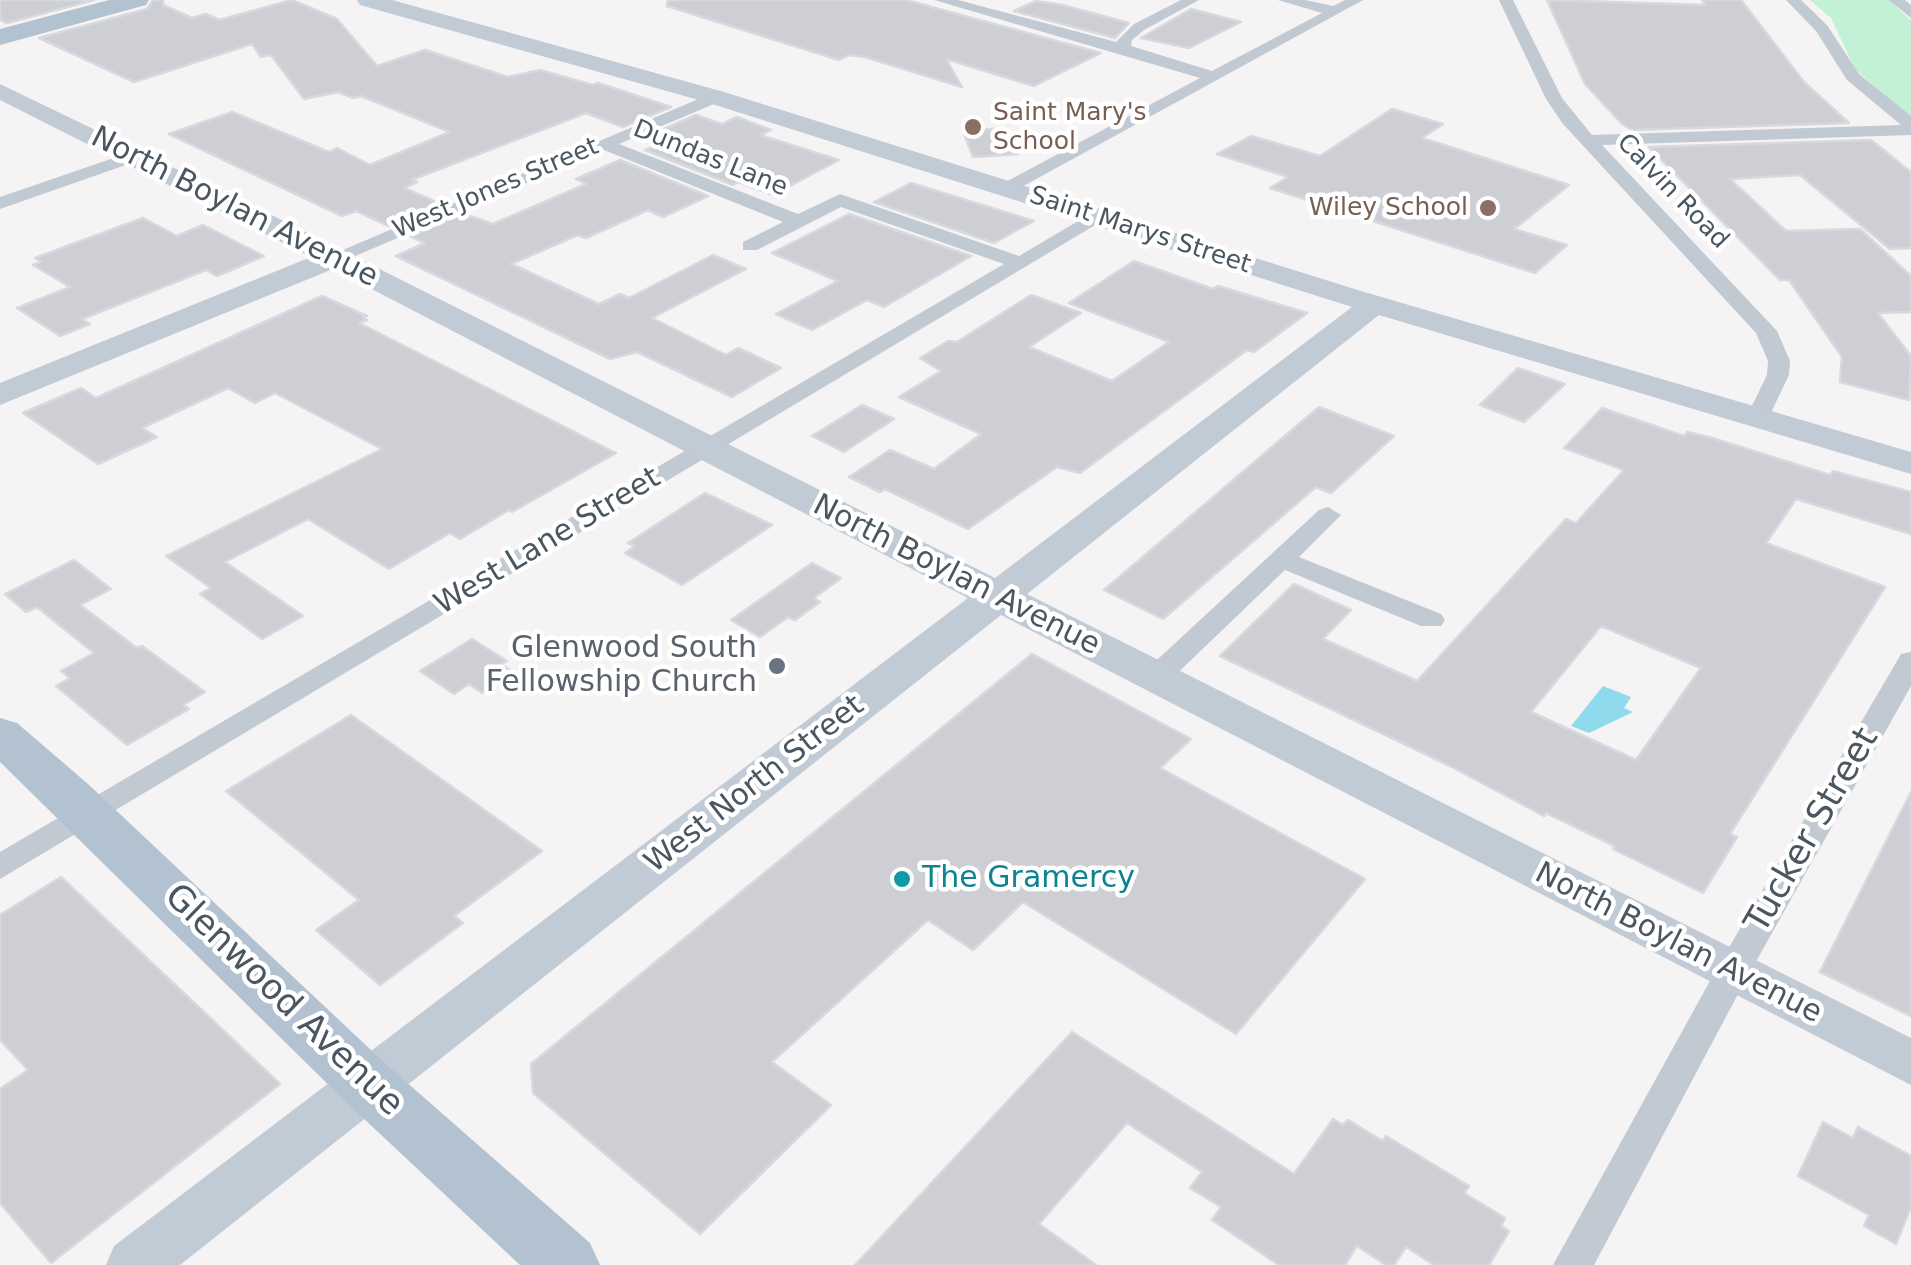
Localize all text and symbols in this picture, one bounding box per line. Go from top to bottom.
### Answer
place label: Saint Mary's School [993,98,1147,157]
street label: Dundas Lane [629,114,791,204]
marker: Saint Mary's School [962,116,984,138]
street label: North Boylan Avenue [85,120,383,296]
street label: Calvin Road [1610,128,1734,256]
street label: West Jones Street [389,132,603,246]
street label: Saint Marys Street [1026,181,1254,281]
place label: Wiley School [1309,193,1468,223]
marker: Wiley School [1477,197,1499,219]
street label: West Lane Street [429,461,667,623]
street label: North Boylan Avenue [807,488,1105,664]
place label: Glenwood South Fellowship Church [486,631,757,702]
marker: Glenwood South Fellowship Church [766,655,788,677]
street label: West North Street [638,688,872,882]
street label: Tucker Street [1737,721,1889,941]
street label: North Boylan Avenue [1529,856,1827,1032]
place label: The Gramercy [922,861,1135,897]
marker: The Gramercy [891,868,913,890]
street label: Glenwood Avenue [155,876,411,1126]

